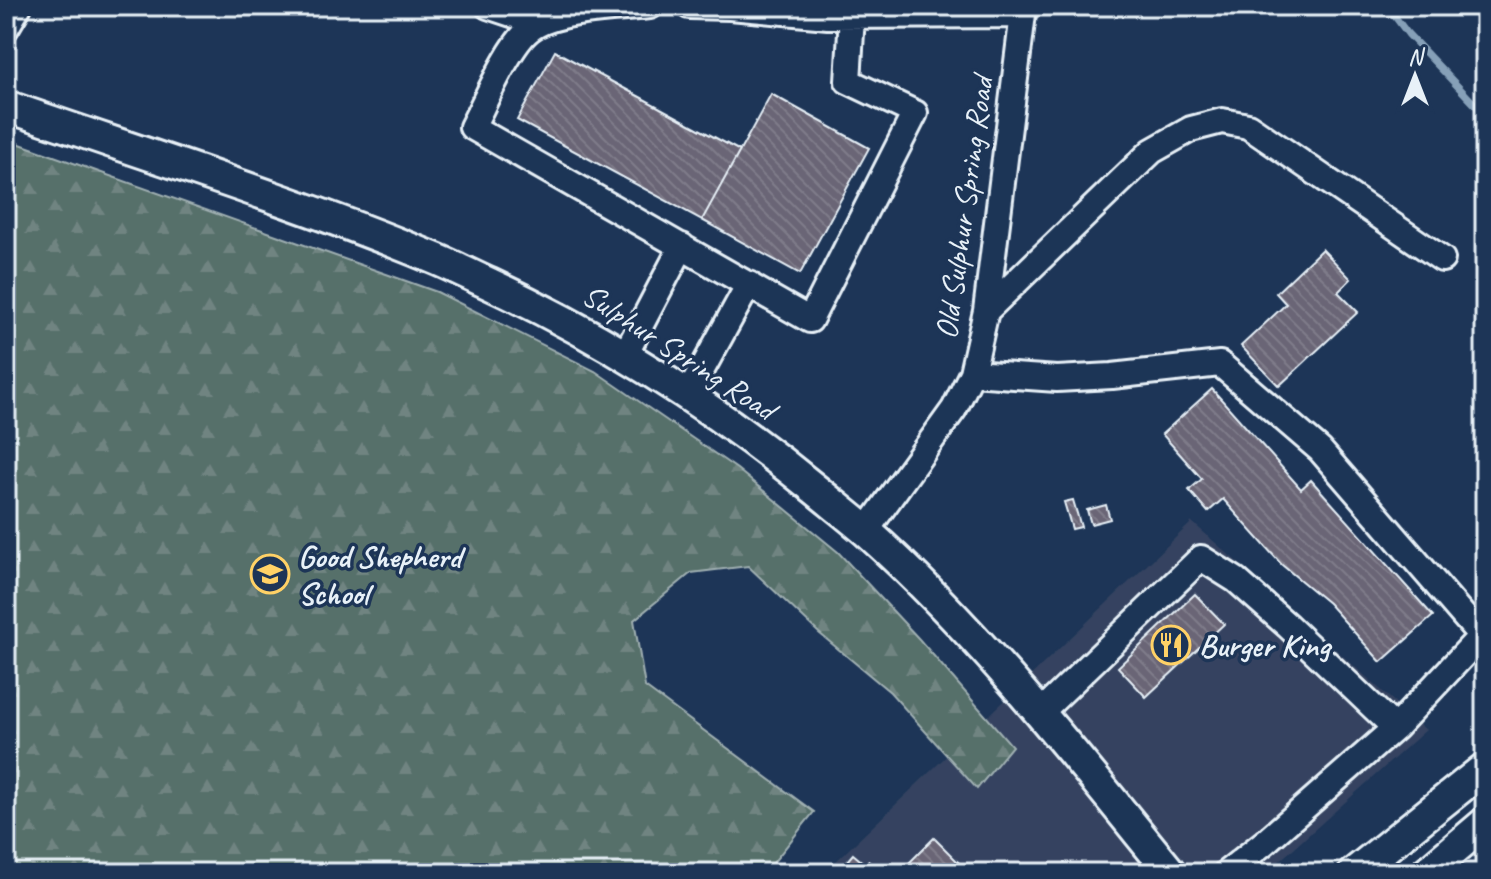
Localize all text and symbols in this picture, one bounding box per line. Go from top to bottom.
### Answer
north arrow [1375,36,1455,116]
text: N [1408,43,1425,71]
street label: Old Sulphur Spring Road [925,69,1003,342]
street label: Sulphur Spring Road [575,274,787,432]
place label: Good Shepherd School [298,536,466,614]
school or university icon: Good Shepherd School [249,553,291,595]
restaurant icon: Burger King [1150,624,1192,666]
place label: Burger King [1199,625,1333,666]

